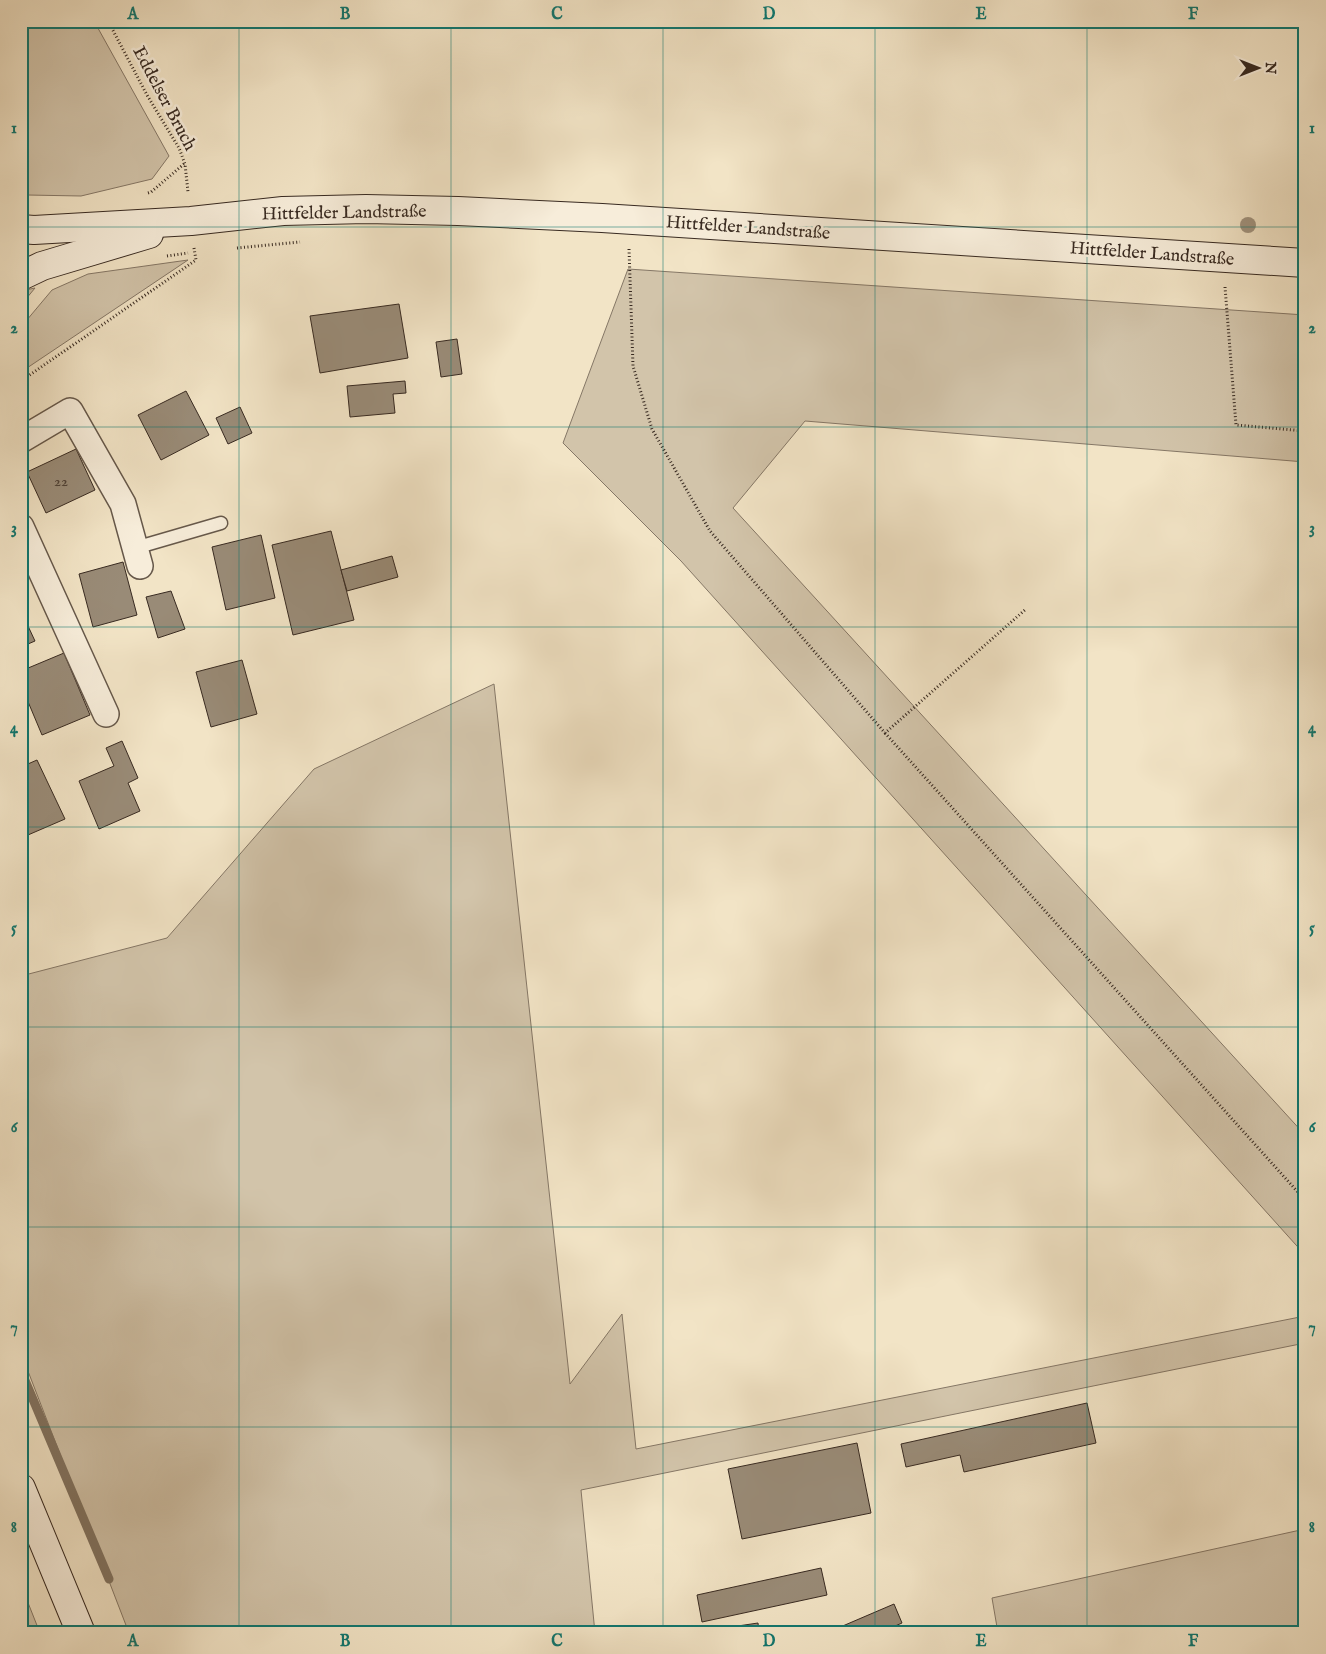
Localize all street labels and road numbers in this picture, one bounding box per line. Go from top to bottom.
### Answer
street label: Eddelser Bruch [126,42,201,155]
street label: Hittfelder Landstraße [261,201,427,226]
street label: Hittfelder Landstraße [665,211,831,246]
street label: Hittfelder Landstraße [1069,237,1235,272]

